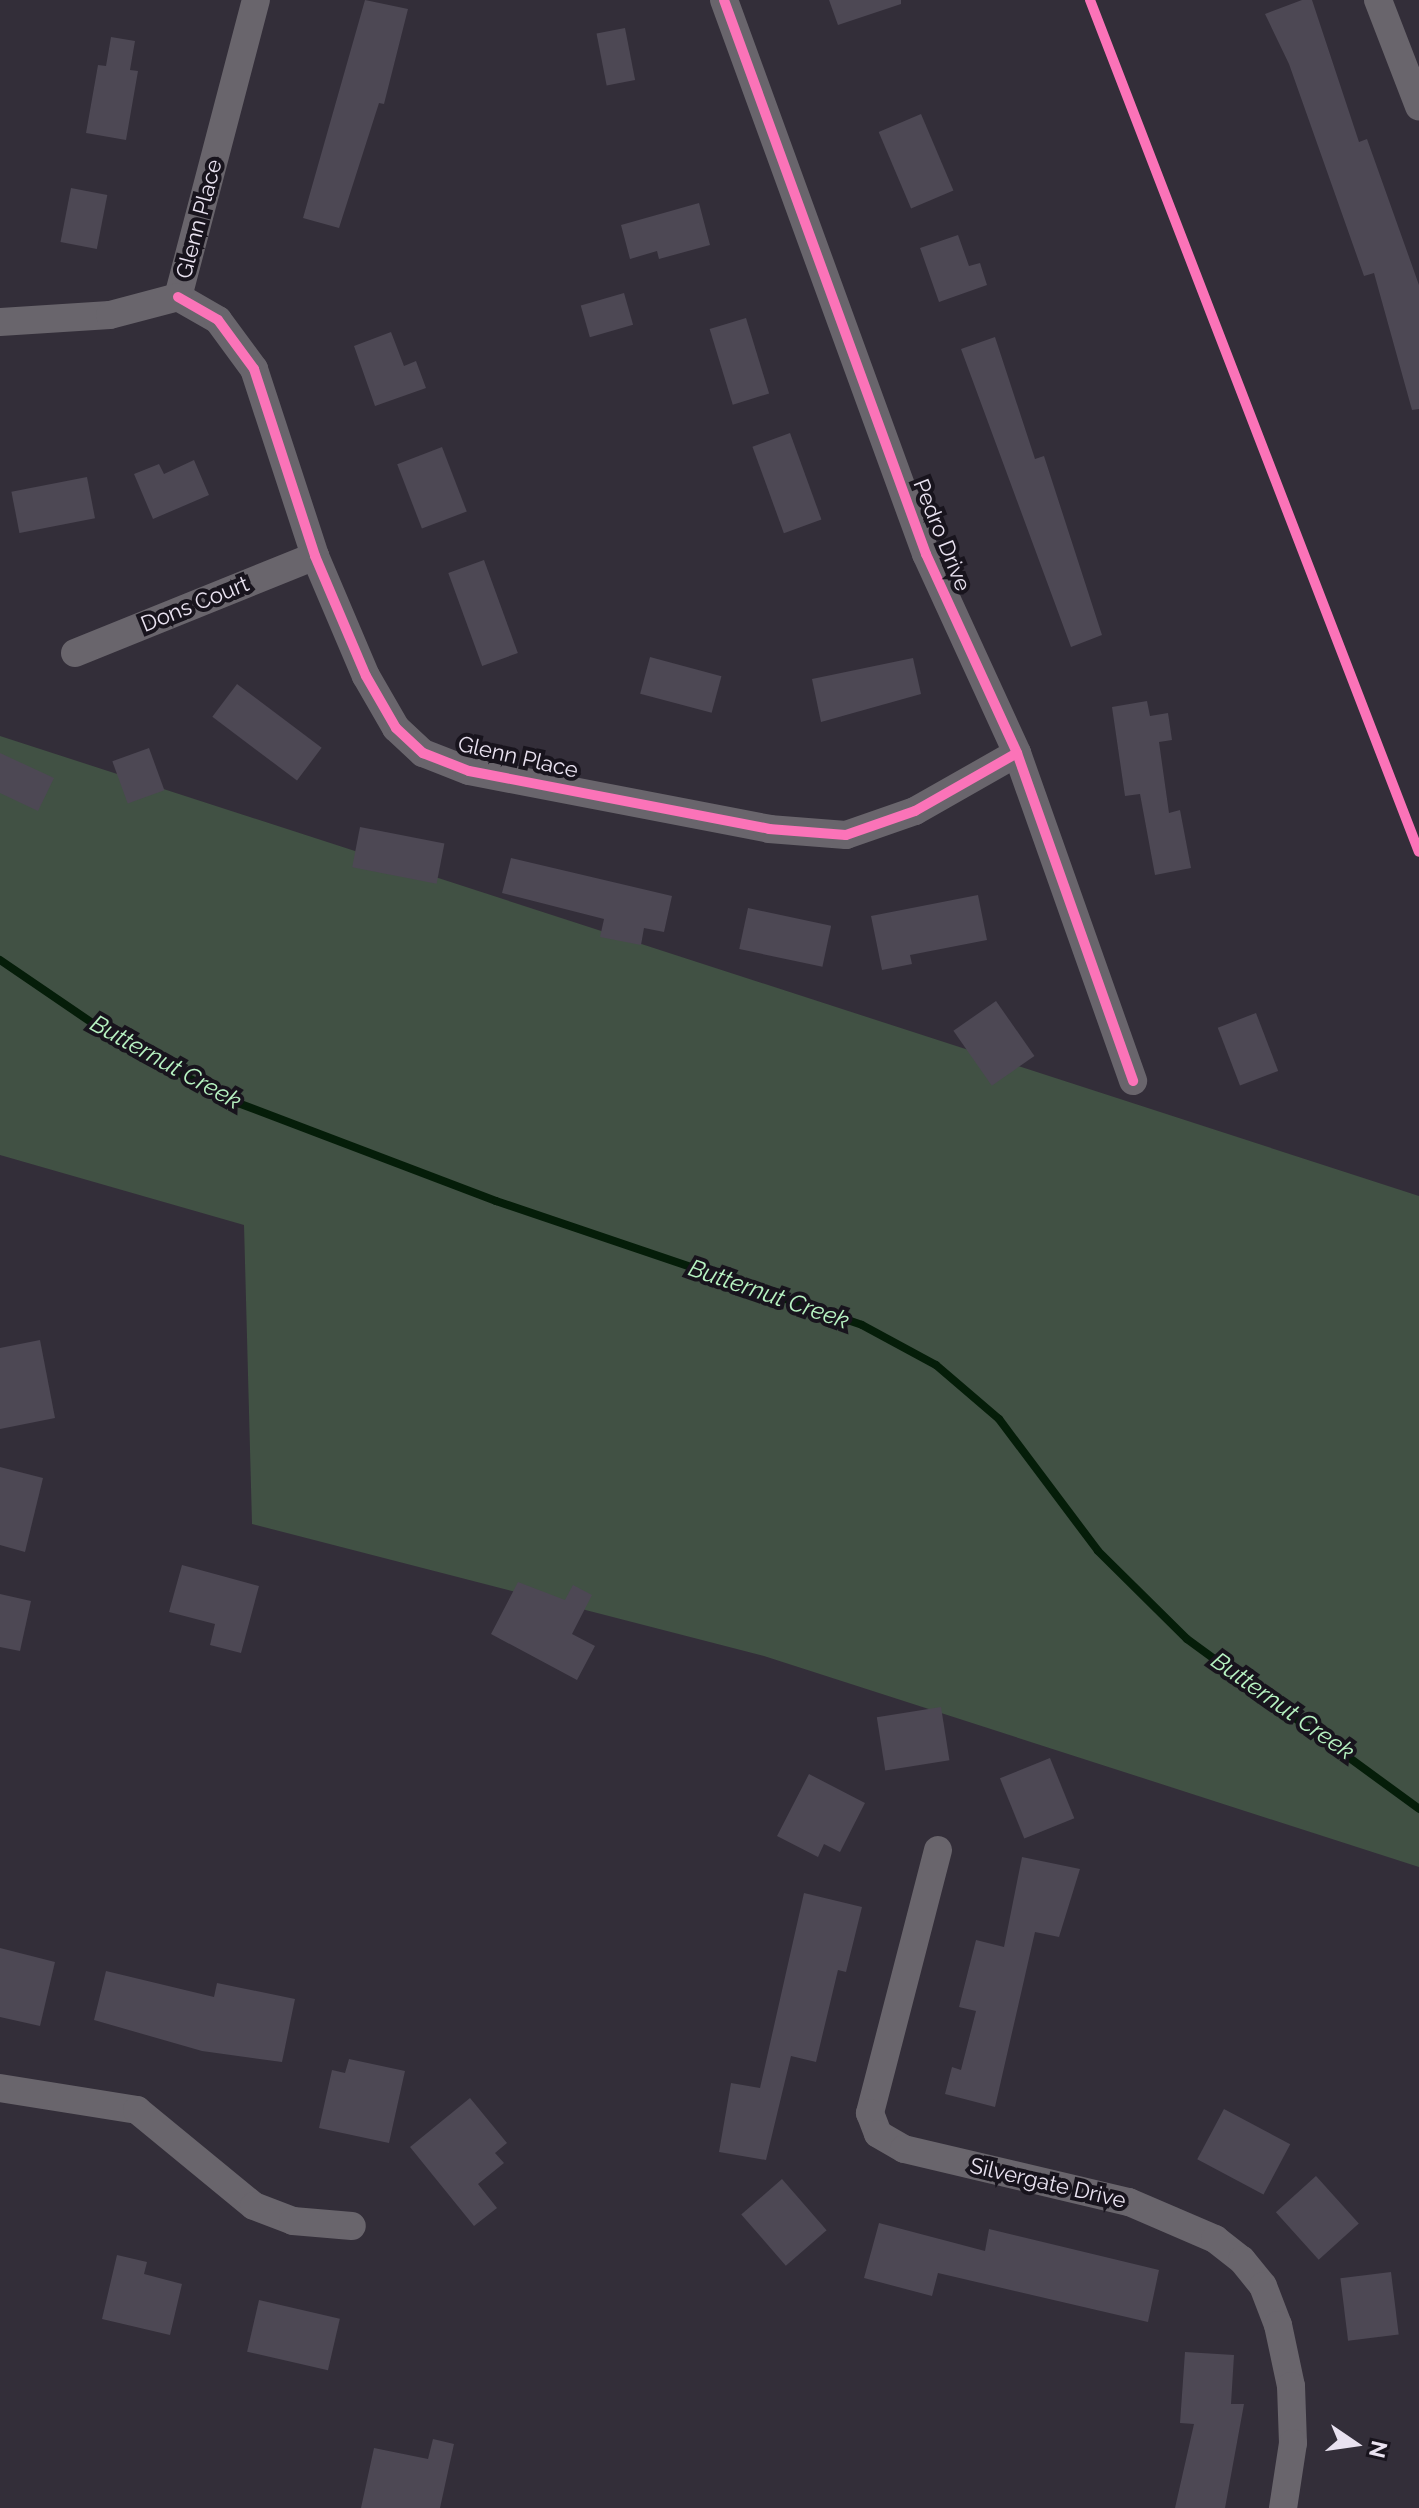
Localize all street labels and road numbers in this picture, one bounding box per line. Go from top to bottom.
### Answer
street label: Glenn Place [170,156,228,282]
street label: Pedro Drive [908,475,976,595]
street label: Dons Court [137,570,253,638]
street label: Glenn Place [455,730,581,784]
street label: Silvergate Drive [968,2152,1128,2214]

